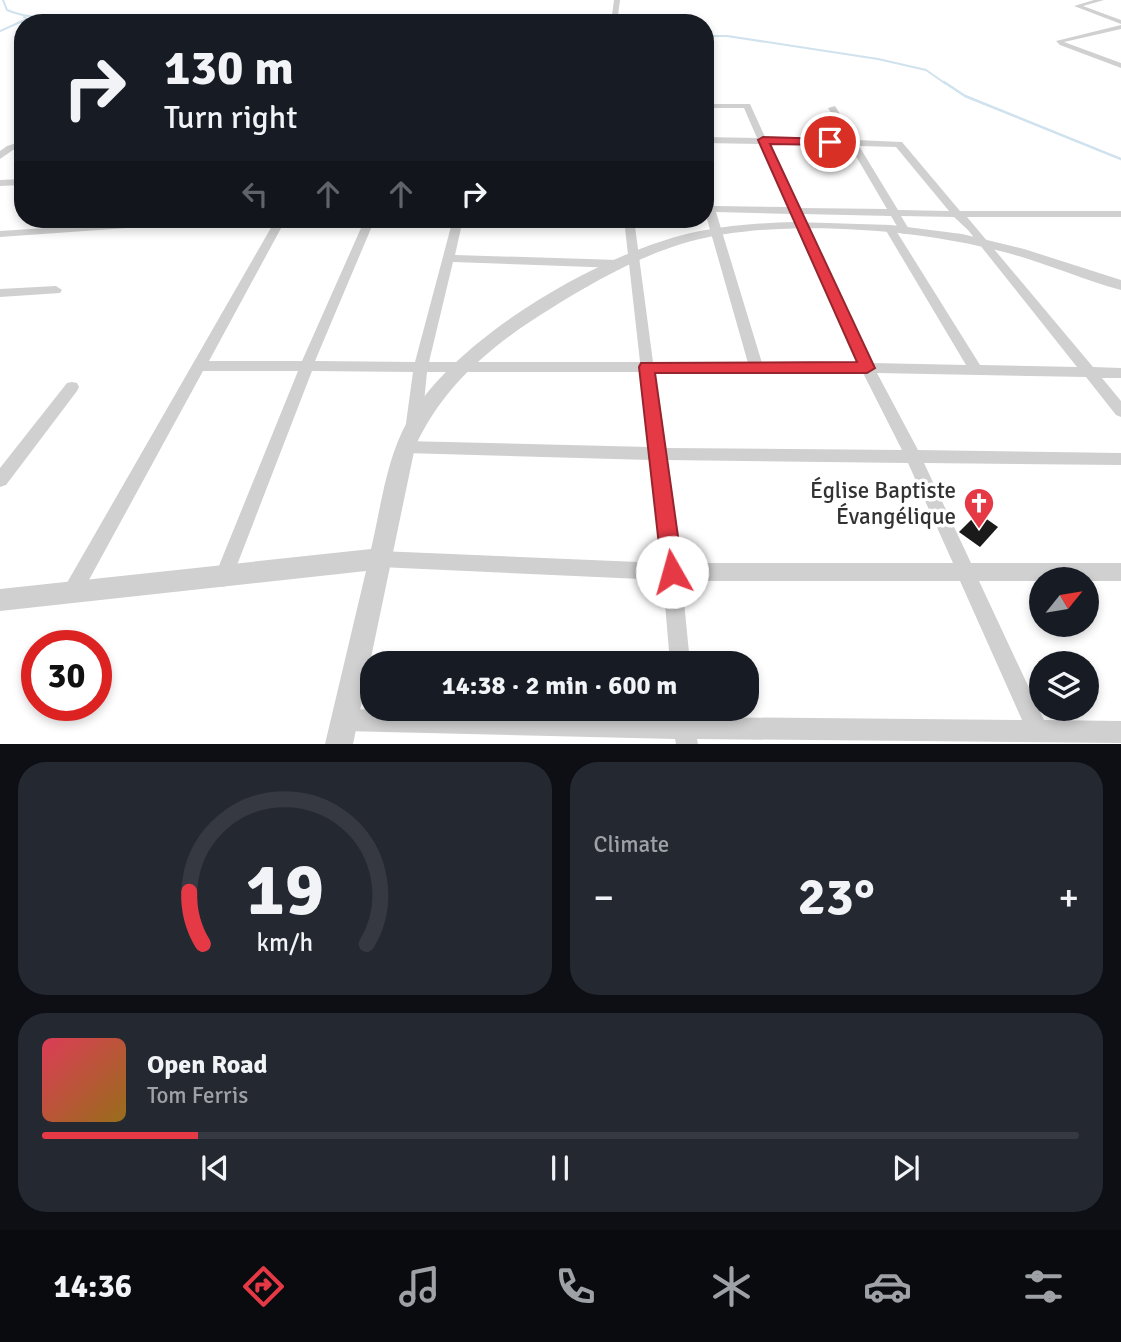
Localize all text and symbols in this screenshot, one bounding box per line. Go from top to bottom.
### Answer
text: 130 m [164,38,294,98]
icon: right [49,42,140,133]
text: Turn right [164,98,297,137]
pin [800,112,860,172]
icon: arrive [811,123,849,161]
icon: left [236,175,274,213]
icon: ahead [309,175,347,213]
icon: ahead [382,175,420,213]
icon: right [455,175,493,213]
place label: Église Baptiste Évangélique [810,476,956,531]
church icon: Église Baptiste Évangélique [962,486,996,530]
position arrow [635,535,709,609]
north arrow [1029,567,1099,637]
map controls [1029,567,1099,721]
speed limit sign: 30 [21,630,112,721]
button: layers [1029,651,1099,721]
text: 14:38 · 2 min · 600 m [442,670,677,702]
text: Climate [594,830,669,859]
text: 19 [245,847,324,936]
text: 23° [798,865,875,929]
text: − [594,874,614,921]
text: + [1058,874,1079,921]
text: km/h [256,927,313,958]
text: Open Road [147,1049,268,1081]
text: Tom Ferris [147,1081,248,1110]
icon: previous [196,1149,234,1187]
icon: pause [541,1149,579,1187]
icon: next [887,1149,925,1187]
icon: directions [239,1262,288,1311]
icon: music [395,1262,444,1311]
icon: phone [551,1262,600,1311]
icon: climate [707,1262,756,1311]
icon: car [863,1262,912,1311]
icon: filters [1019,1262,1068,1311]
text: 14:36 [53,1267,132,1306]

